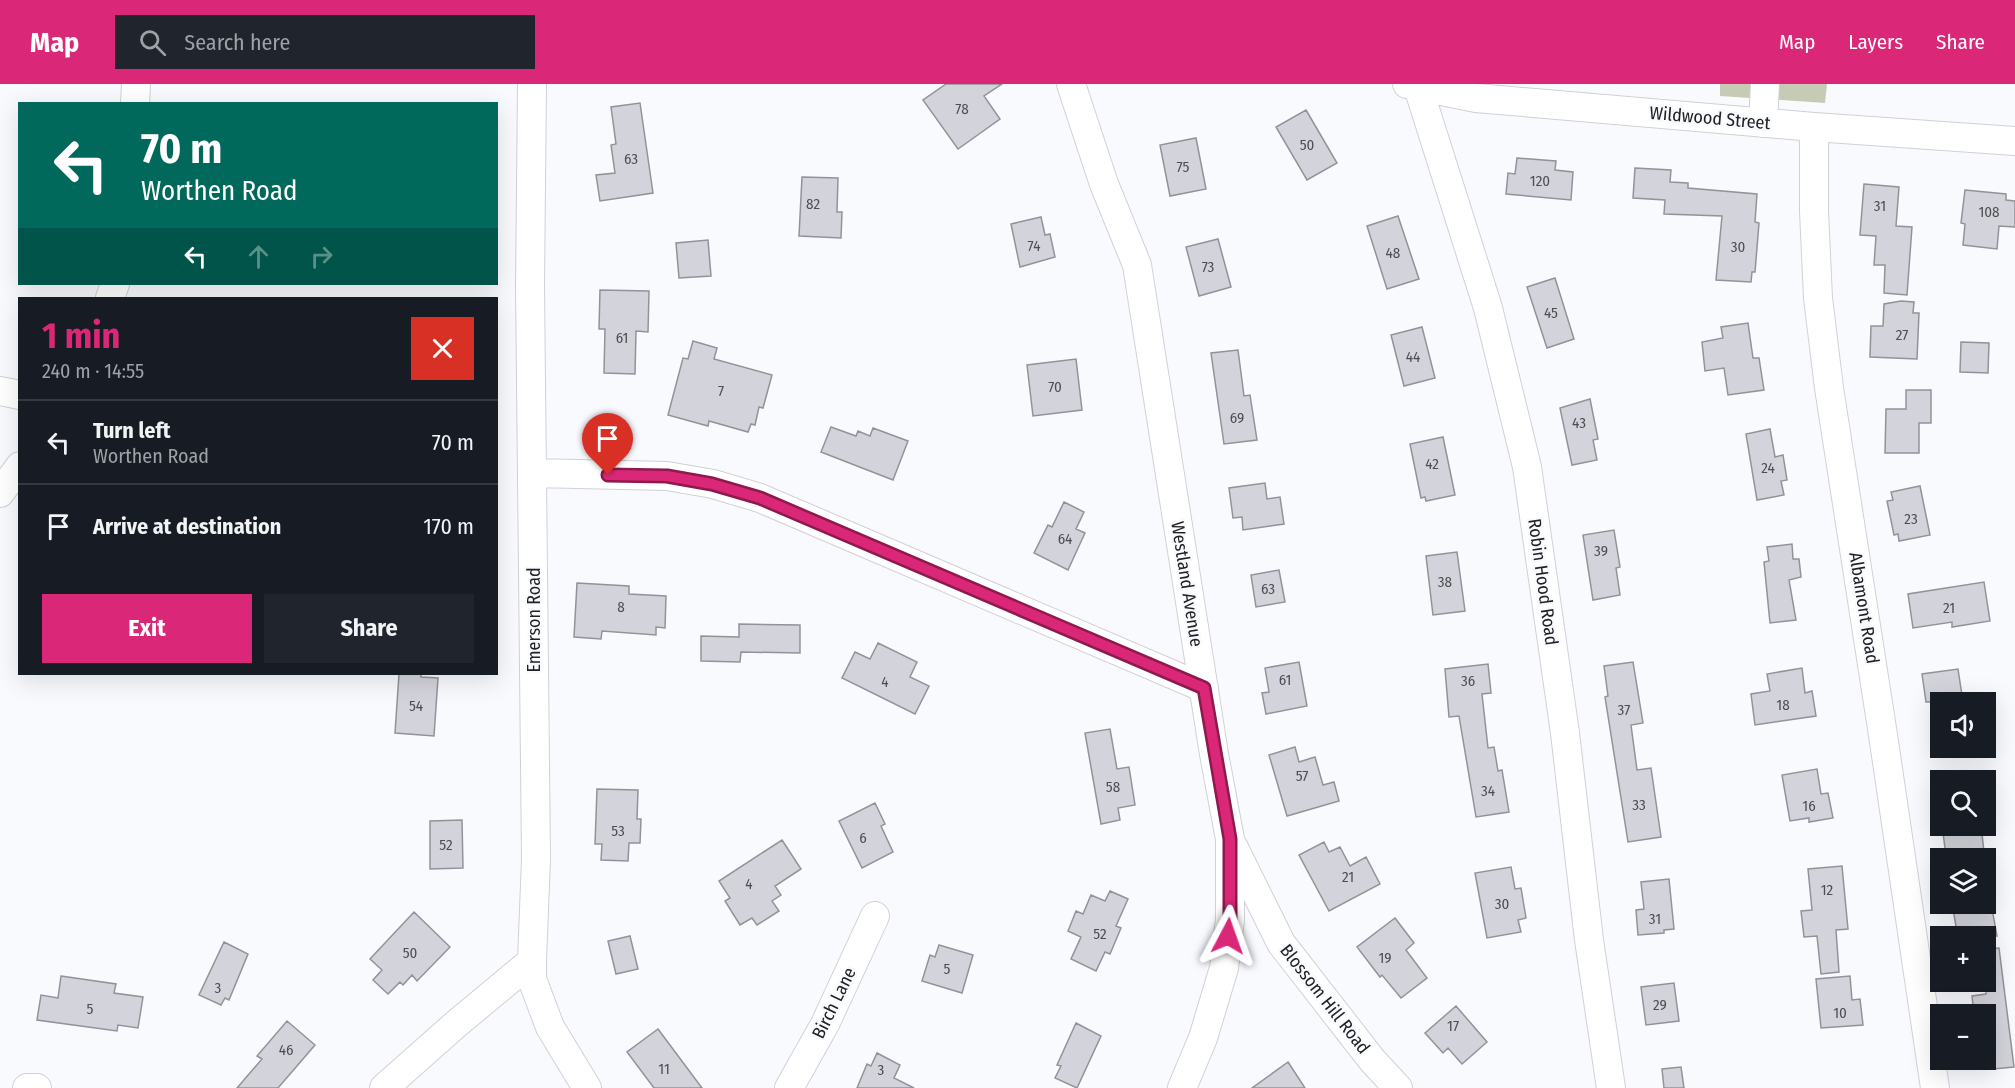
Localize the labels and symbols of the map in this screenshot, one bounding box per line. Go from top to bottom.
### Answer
house number: 78 [955,100,969,118]
street label: Wildwood Street [1649,102,1771,134]
house number: 50 [1300,136,1314,154]
house number: 63 [624,150,638,168]
house number: 75 [1177,158,1189,176]
house number: 120 [1530,172,1550,190]
house number: 82 [806,195,820,213]
house number: 31 [1874,197,1886,215]
house number: 108 [1978,203,2000,221]
house number: 74 [1028,237,1040,255]
house number: 30 [1731,238,1745,256]
house number: 48 [1386,244,1400,262]
house number: 73 [1202,258,1215,276]
house number: 45 [1544,304,1558,322]
house number: 27 [1896,326,1908,344]
house number: 61 [616,329,628,347]
house number: 44 [1406,348,1420,366]
house number: 70 [1048,378,1062,396]
house number: 7 [718,382,724,400]
house number: 69 [1230,409,1244,427]
pin [582,413,633,475]
house number: 43 [1572,414,1586,432]
house number: 42 [1425,455,1439,473]
house number: 24 [1761,459,1775,477]
house number: 23 [1904,510,1918,528]
street label: Robin Hood Road [1523,517,1563,647]
street label: Westland Avenue [1166,520,1208,648]
house number: 64 [1058,530,1072,548]
house number: 39 [1594,542,1608,560]
street label: Albamont Road [1844,551,1884,665]
street label: Emerson Road [523,567,545,673]
house number: 38 [1438,573,1452,591]
house number: 63 [1261,580,1275,598]
house number: 8 [617,598,625,616]
house number: 21 [1943,599,1955,617]
house number: 61 [1279,671,1291,689]
house number: 36 [1461,672,1475,690]
house number: 4 [881,673,889,691]
house number: 18 [1776,696,1790,714]
house number: 54 [409,697,423,715]
house number: 37 [1618,701,1630,719]
house number: 57 [1296,767,1308,785]
house number: 58 [1106,778,1120,796]
house number: 34 [1481,782,1495,800]
house number: 33 [1632,796,1646,814]
house number: 16 [1802,797,1816,815]
house number: 53 [611,822,625,840]
house number: 6 [859,829,867,847]
house number: 52 [439,836,453,854]
house number: 21 [1342,868,1354,886]
house number: 4 [745,875,753,893]
house number: 12 [1821,881,1834,899]
house number: 30 [1495,895,1509,913]
position arrow [1196,904,1260,968]
house number: 31 [1649,910,1661,928]
house number: 52 [1093,925,1107,943]
street label: Blossom Hill Road [1275,940,1375,1058]
house number: 50 [403,944,417,962]
house number: 19 [1378,949,1392,967]
house number: 5 [944,960,951,978]
street label: Birch Lane [807,964,861,1042]
house number: 3 [215,979,222,997]
house number: 29 [1653,996,1667,1014]
house number: 5 [87,1000,94,1018]
house number: 10 [1833,1004,1847,1022]
house number: 17 [1447,1017,1459,1035]
house number: 46 [279,1041,293,1059]
house number: 11 [658,1060,670,1078]
house number: 3 [878,1061,885,1079]

